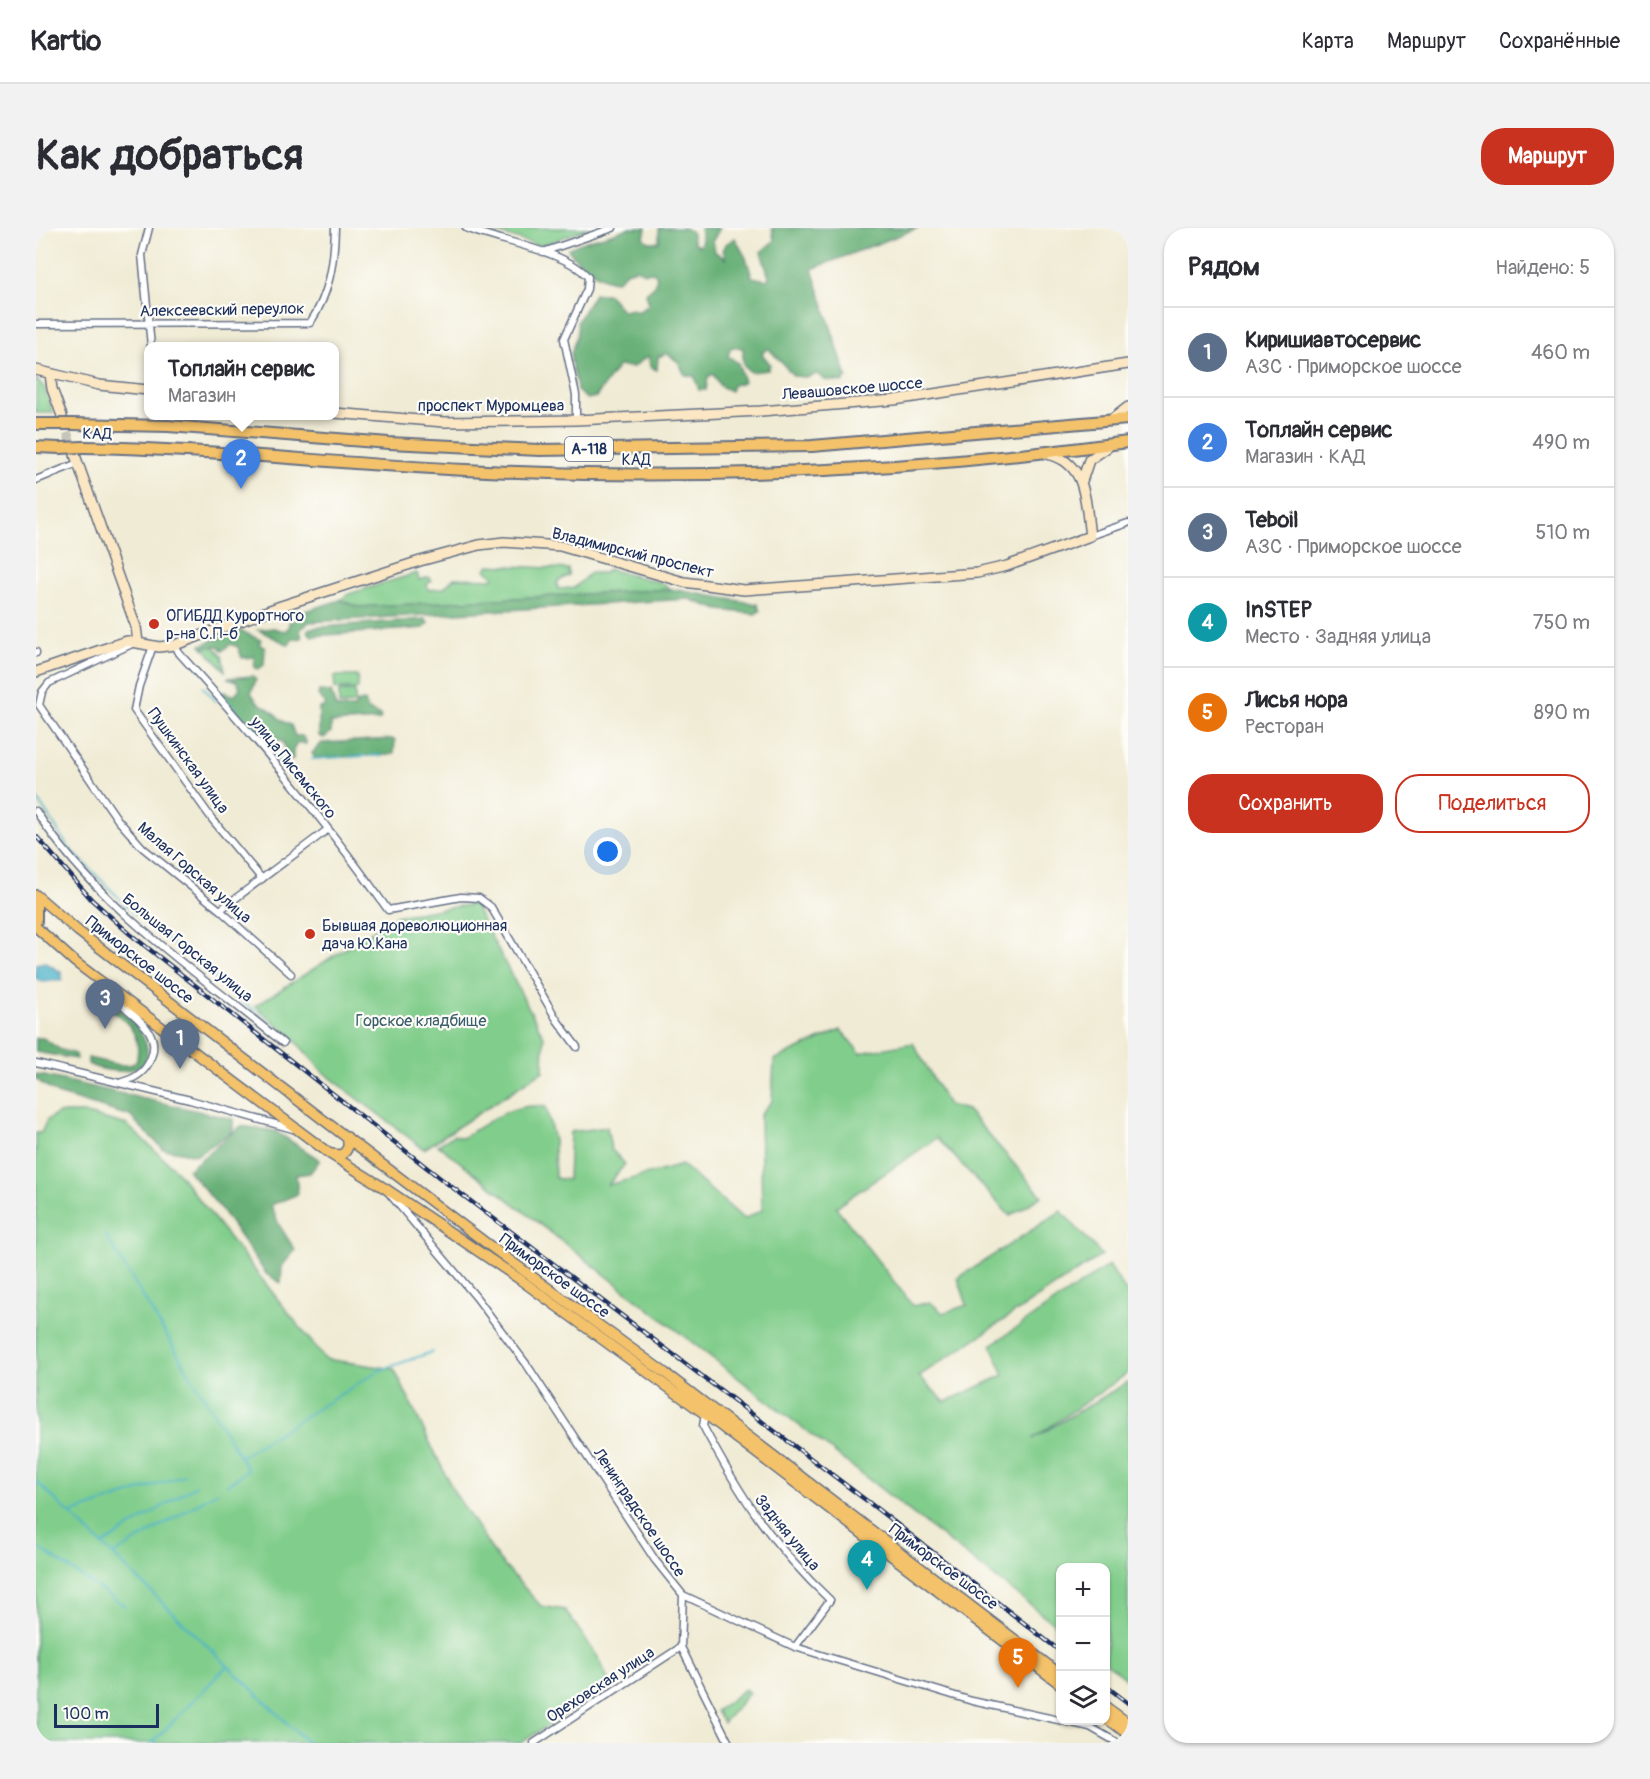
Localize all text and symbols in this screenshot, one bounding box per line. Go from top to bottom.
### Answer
text: Kartio [30,24,101,59]
text: Карта [1302,28,1354,55]
text: Маршрут [1387,28,1466,55]
text: Сохранённые [1499,28,1620,55]
button: Маршрут [1481,128,1614,185]
text: Как добраться [36,130,303,182]
text: Рядом [1188,251,1260,283]
text: Найдено: 5 [1495,255,1590,280]
street label: Алексеевский переулок [139,299,305,321]
text: Киришиавтосервис [1245,326,1421,354]
text: 1 [1204,340,1211,365]
text: 460 m [1531,340,1590,365]
popup [144,342,339,420]
text: АЗС · Приморское шоссе [1245,354,1462,379]
text: Топлайн сервис [168,355,315,383]
street label: Левашовское шоссе [780,373,923,405]
text: Магазин [168,383,236,408]
street label: проспект Муромцева [418,396,564,416]
text: Топлайн сервис [1245,416,1393,444]
street label: КАД [82,424,112,444]
text: 2 [1202,430,1213,455]
text: 490 m [1532,430,1590,455]
road number: А-118 [565,437,613,461]
pin: 2 [222,440,260,489]
text: Магазин · КАД [1245,444,1365,469]
street label: КАД [621,450,651,470]
text: Teboil [1245,506,1299,534]
text: 3 [1202,520,1213,545]
text: 510 m [1536,520,1590,545]
street label: Владимирский проспект [550,523,716,583]
text: АЗС · Приморское шоссе [1245,534,1462,559]
text: InSTEP [1245,596,1312,624]
place label: ОГИБДД Курортного р-на С.П-б [166,606,304,644]
text: 4 [1202,610,1213,635]
text: 750 m [1533,610,1590,635]
marker: ОГИБДД Курортного р-на С.П-б [147,617,161,631]
text: Место · Задняя улица [1245,624,1431,649]
text: Лисья нора [1245,686,1348,714]
text: 5 [1202,700,1213,725]
text: 890 m [1534,700,1590,725]
street label: Пушкинская улица [143,704,233,817]
street label: улица Писемского [245,712,341,823]
text: Ресторан [1245,714,1324,739]
button: Сохранить [1188,774,1383,833]
button: Поделиться [1395,774,1590,833]
street label: Малая Горская улица [133,818,255,928]
your location [593,837,622,866]
street label: Большая Горская улица [118,889,257,1007]
street label: Приморское шоссе [81,911,197,1008]
place label: Бывшая дореволюционная дача Ю.Кана [322,916,507,954]
marker: Бывшая дореволюционная дача Ю.Кана [303,927,317,941]
pin: 3 [86,980,124,1029]
park label: Горское кладбище [356,1011,487,1031]
pin: 1 [160,1020,200,1069]
street label: Приморское шоссе [495,1229,614,1323]
street label: Ленинградское шоссе [588,1444,690,1581]
street label: Задняя улица [750,1490,824,1575]
street label: Приморское шоссе [885,1519,1002,1614]
pin: 4 [848,1540,886,1590]
map controls [1056,1563,1110,1725]
button: + [1056,1563,1110,1617]
button: − [1056,1617,1110,1671]
pin: 5 [998,1638,1038,1688]
street label: Ореховская улица [543,1642,658,1727]
button: layers [1056,1671,1110,1725]
scale bar [54,1701,159,1728]
text: 100 m [63,1704,109,1724]

